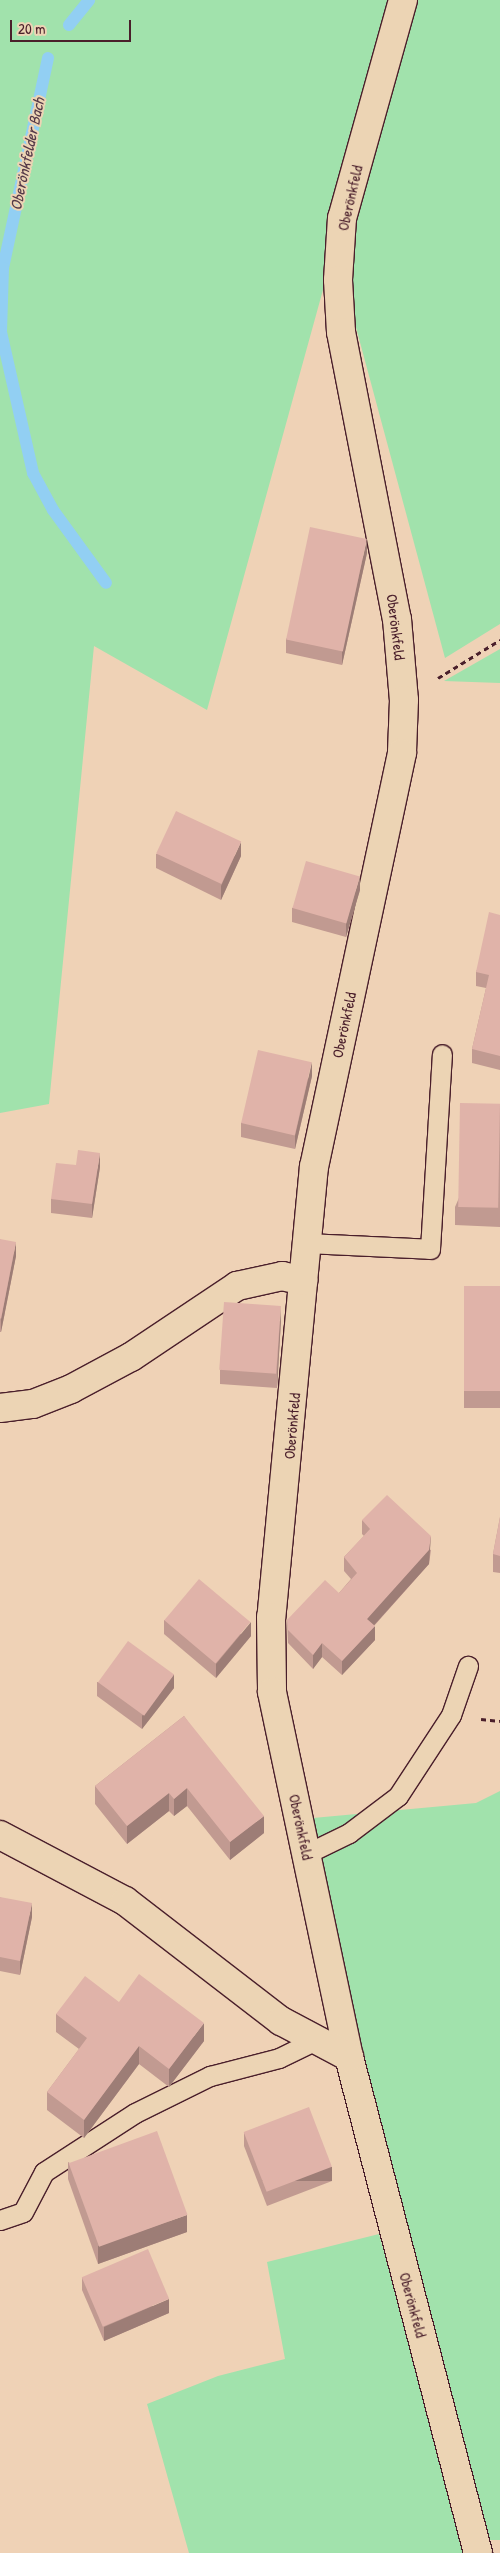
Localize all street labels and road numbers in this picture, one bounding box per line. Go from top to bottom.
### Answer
street label: Oberönkfeld [334,164,366,232]
street label: Oberönkfeld [383,593,409,661]
street label: Oberönkfeld [328,991,360,1059]
street label: Oberönkfeld [280,1392,304,1460]
street label: Oberönkfeld [285,1793,317,1861]
street label: Oberönkfeld [396,2271,430,2339]

